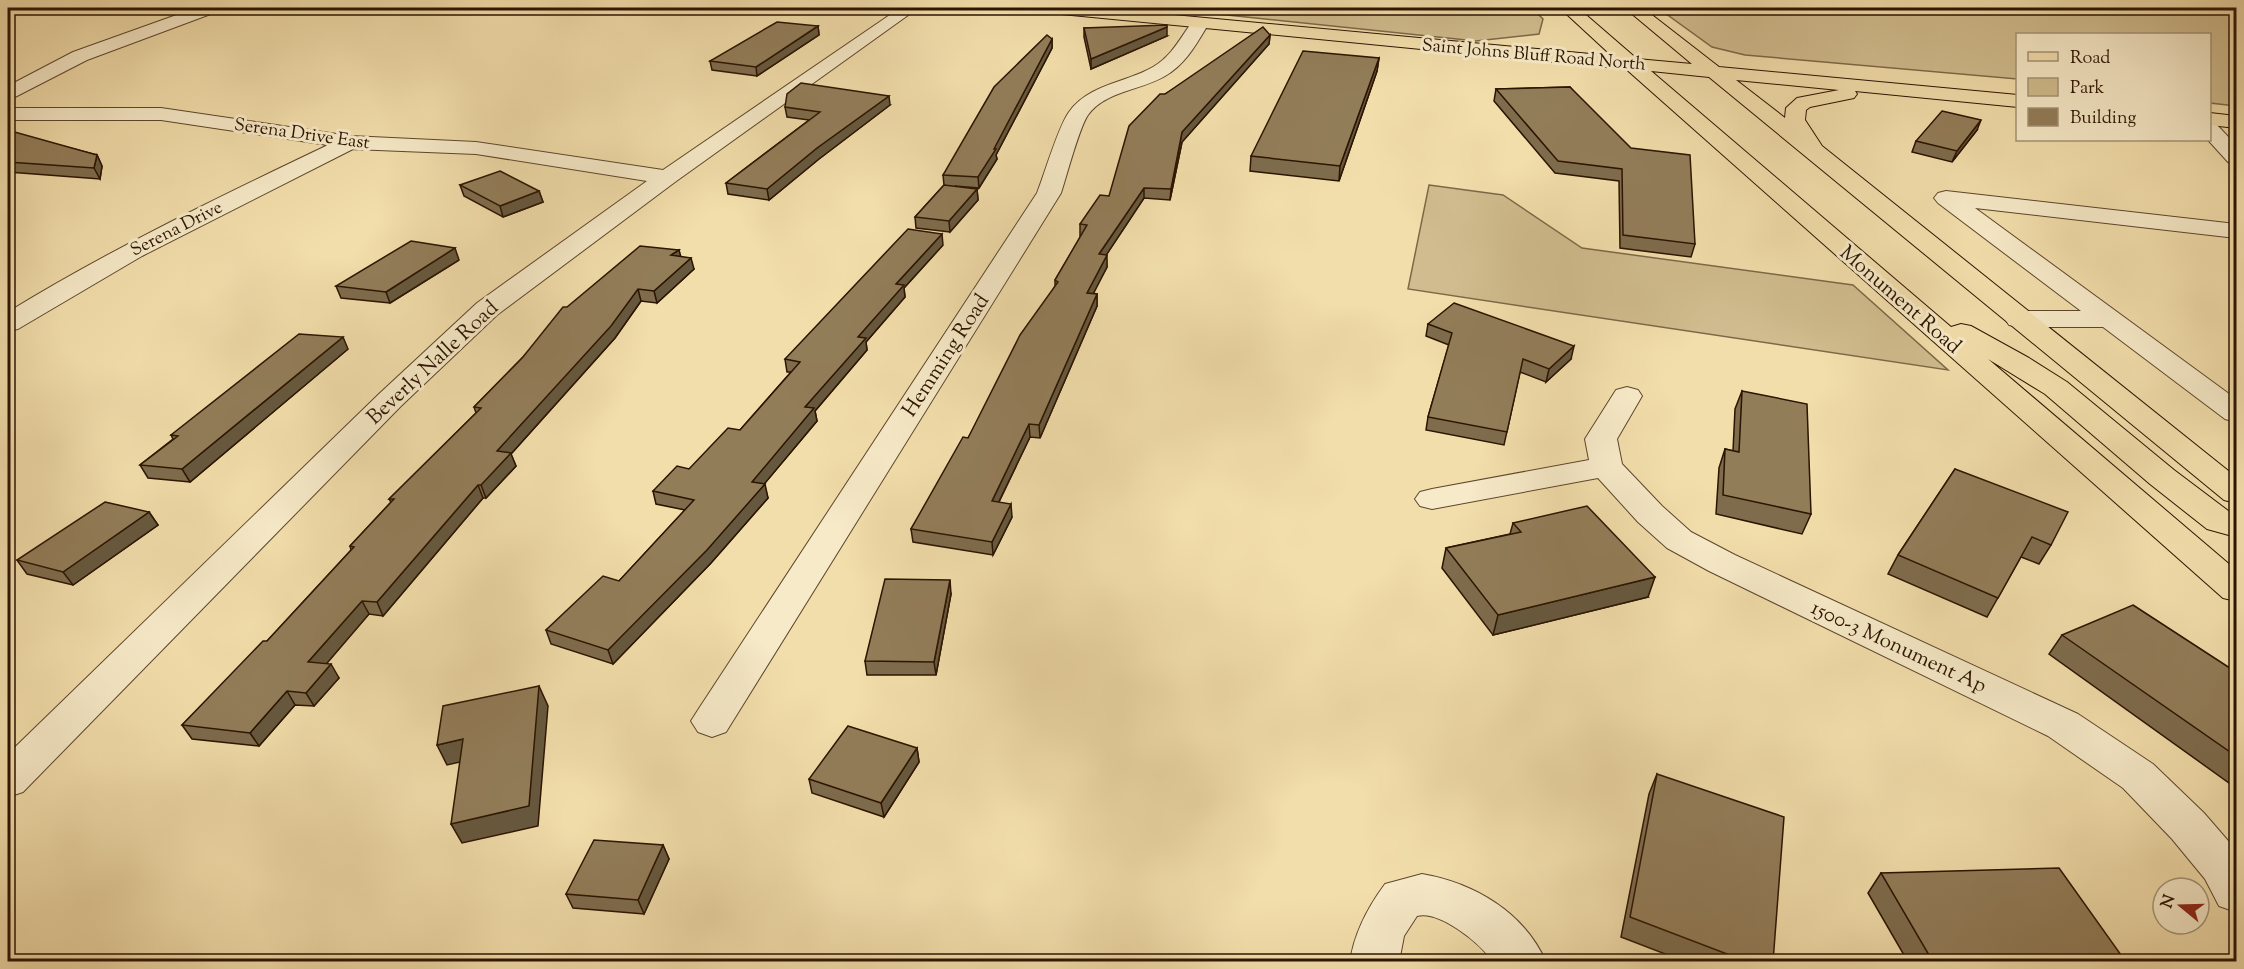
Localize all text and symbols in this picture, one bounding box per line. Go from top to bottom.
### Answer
street label: Saint Johns Bluff Road North [1421,33,1647,79]
legend [2016,33,2211,141]
text: Road [2070,46,2110,72]
text: Park [2070,76,2105,102]
text: Building [2070,106,2136,132]
street label: Serena Drive East [232,113,371,157]
street label: Serena Drive [126,195,228,264]
street label: Monument Road [1832,239,1967,362]
street label: Hemming Road [896,289,998,423]
street label: Beverly Nalle Road [361,294,506,433]
street label: 1500-3 Monument Ap [1805,594,1991,702]
north arrow [2151,876,2211,936]
text: N [2156,892,2182,912]

